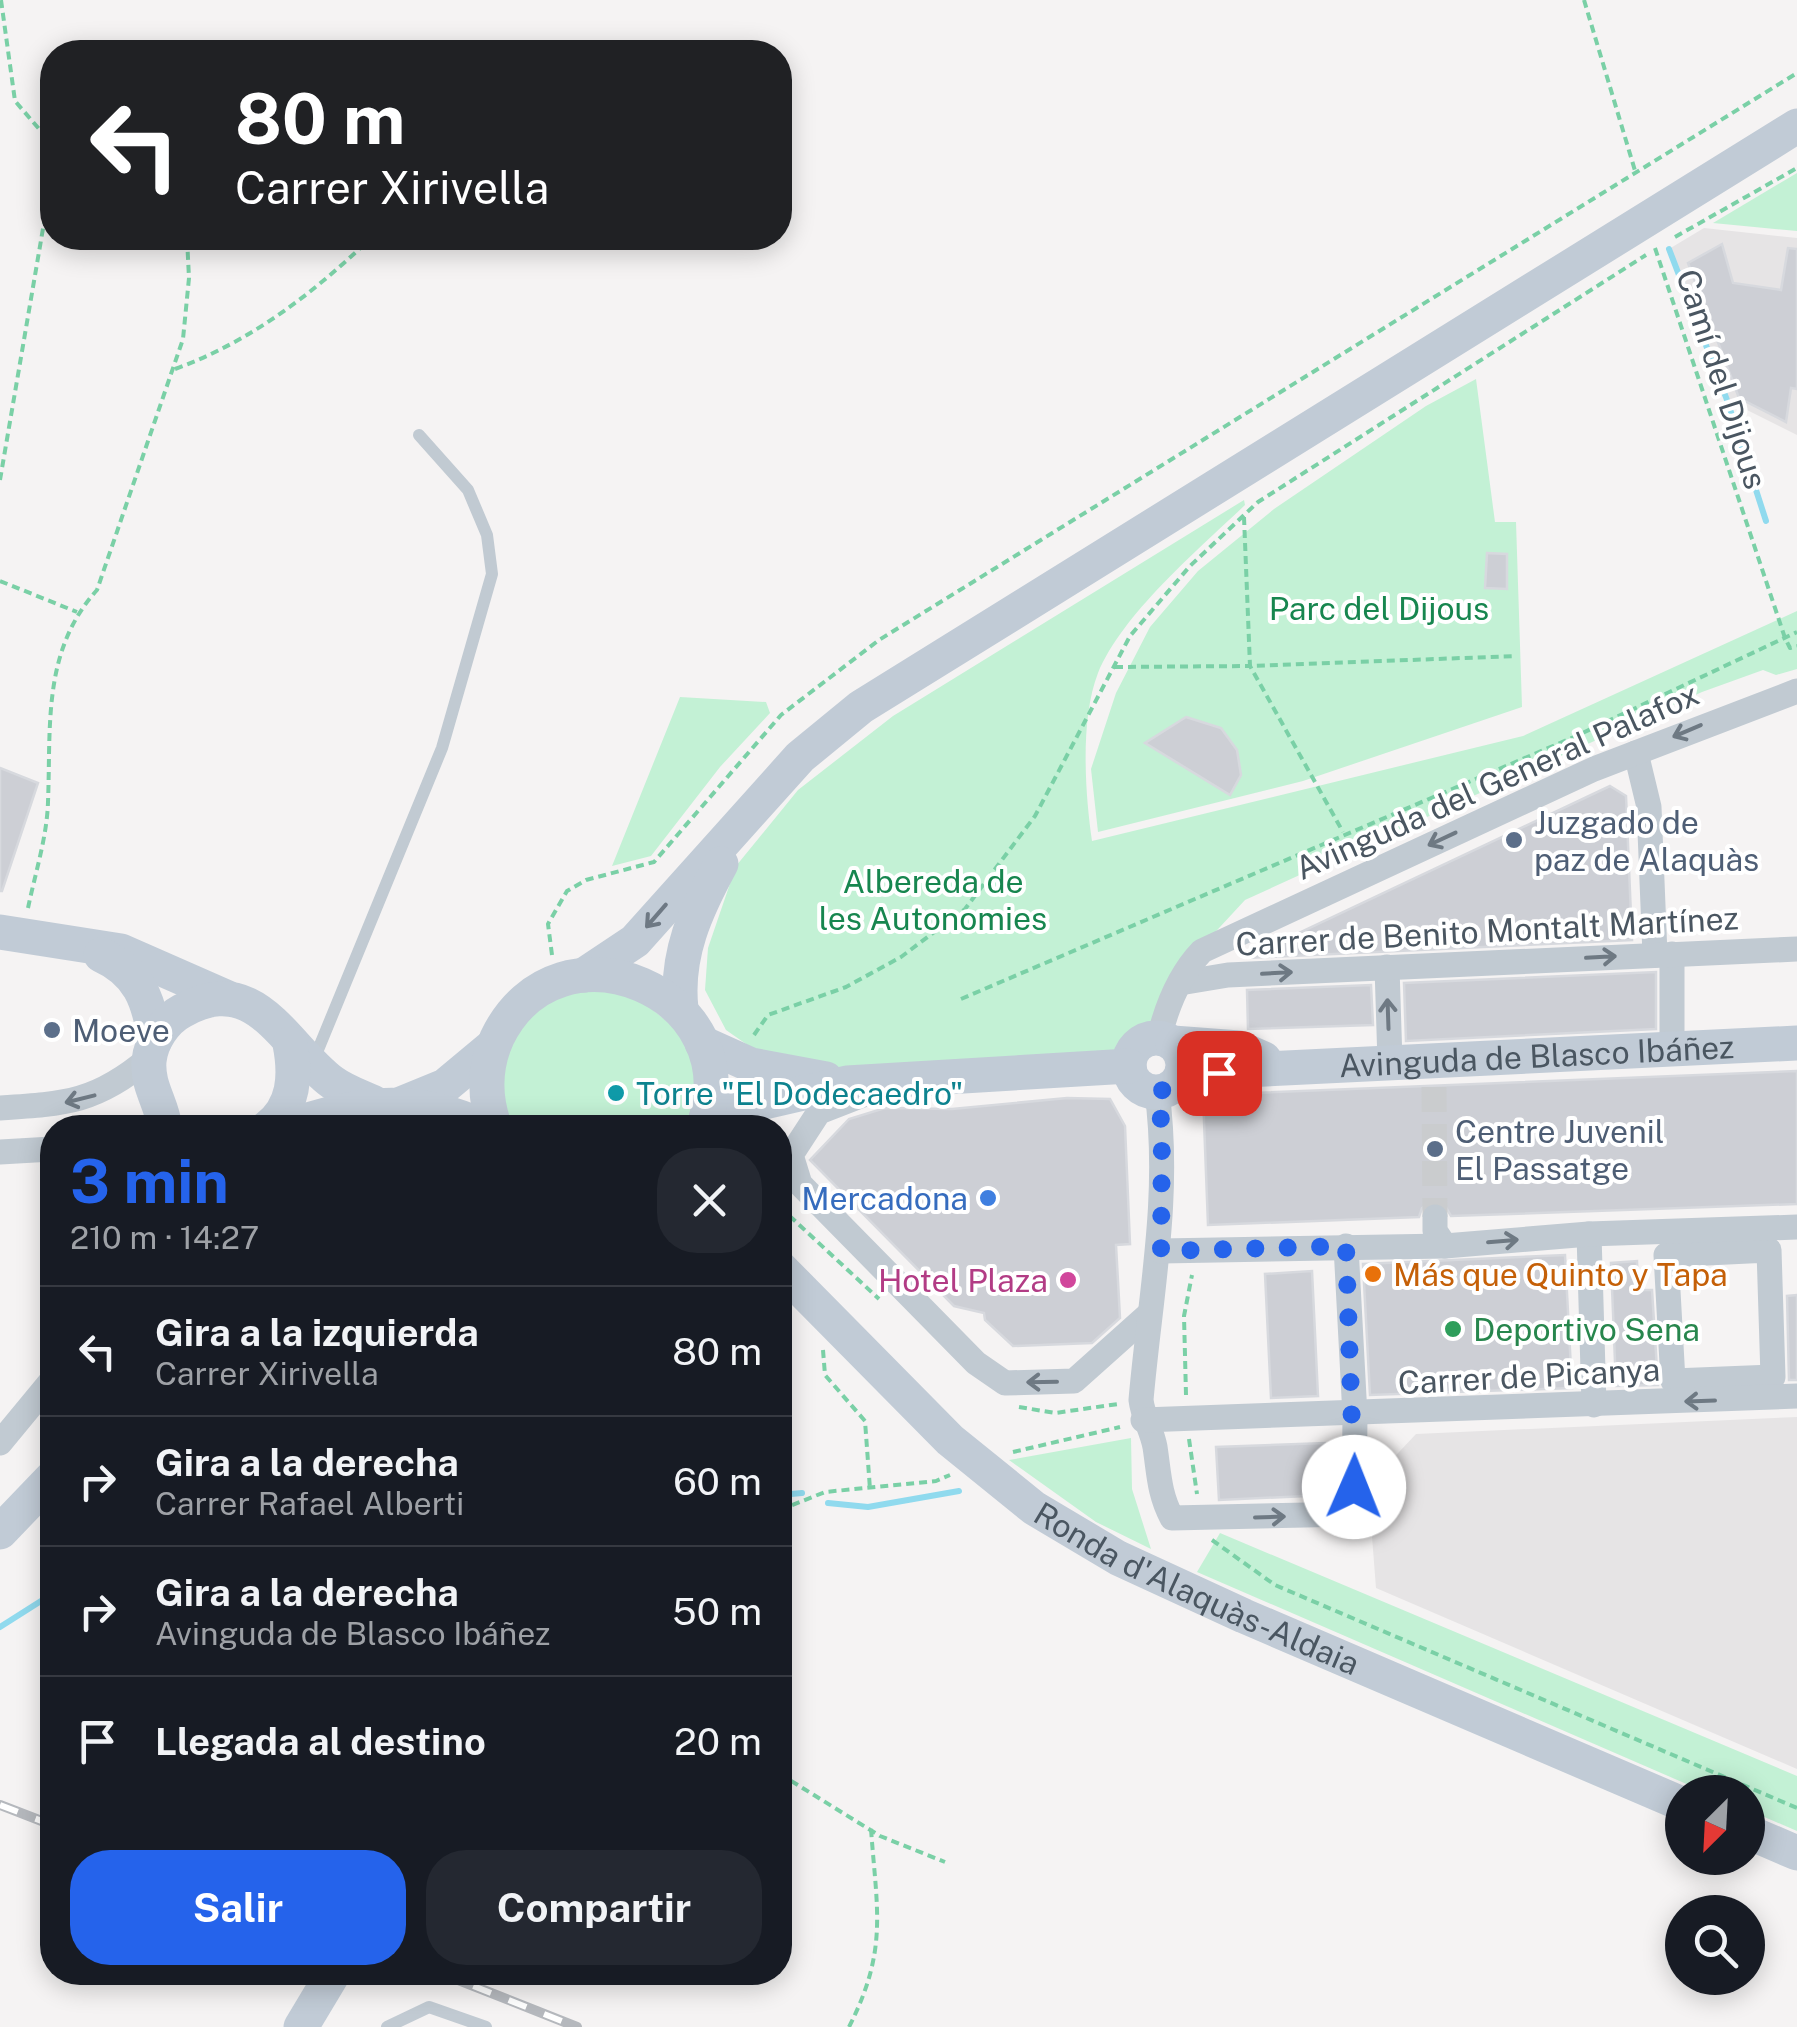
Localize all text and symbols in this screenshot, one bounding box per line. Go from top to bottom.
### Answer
text: 80 m [235,77,405,160]
icon: left [70,80,200,210]
text: Carrer Xirivella [235,161,549,214]
street label: Camí del Dijous [1669,265,1775,493]
park label: Parc del Dijous [1269,590,1489,627]
street label: Avinguda del General Palafox [1290,675,1704,887]
one-way arrow [1673,724,1703,742]
place label: Juzgado de paz de Alaquàs [1534,804,1759,878]
marker: Juzgado de paz de Alaquàs [1503,829,1525,851]
one-way arrow [1428,830,1458,849]
park label: Albereda de les Autonomies [819,863,1047,937]
street label: Carrer de Benito Montalt Martínez [1235,899,1739,963]
one-way arrow [646,903,668,929]
one-way arrow [1585,947,1617,966]
one-way arrow [1260,963,1292,982]
one-way arrow [1379,999,1398,1031]
place label: Moeve [72,1012,170,1049]
marker: Moeve [41,1019,63,1041]
street label: Avinguda de Blasco Ibáñez [1338,1028,1735,1084]
pin [1177,1031,1262,1116]
icon: arrive [1192,1046,1247,1101]
place label: Torre "El Dodecaedro" [636,1075,963,1112]
marker: Torre "El Dodecaedro" [605,1082,627,1104]
one-way arrow [65,1091,97,1109]
place label: Centre Juvenil El Passatge [1455,1113,1665,1187]
marker: Centre Juvenil El Passatge [1424,1138,1446,1160]
text: 3 min [70,1146,229,1217]
button: close [657,1148,762,1253]
place label: Mercadona [801,1180,968,1217]
marker: Mercadona [977,1187,999,1209]
text: 210 m · 14:27 [70,1219,259,1256]
one-way arrow [1487,1231,1519,1250]
place label: Más que Quinto y Tapa [1393,1256,1728,1293]
place label: Hotel Plaza [878,1262,1048,1299]
marker: Más que Quinto y Tapa [1362,1263,1384,1285]
marker: Hotel Plaza [1057,1269,1079,1291]
text: Gira a la izquierda [155,1310,479,1355]
place label: Deportivo Sena [1473,1311,1700,1348]
marker: Deportivo Sena [1442,1318,1464,1340]
icon: left [70,1324,125,1379]
text: 80 m [672,1329,762,1374]
street label: Carrer de Picanya [1397,1351,1661,1401]
text: Carrer Xirivella [155,1355,379,1392]
one-way arrow [1027,1372,1059,1391]
one-way arrow [1684,1391,1716,1410]
position arrow [1302,1435,1406,1539]
text: Gira a la derecha [155,1440,459,1485]
icon: right [70,1454,125,1509]
text: 60 m [673,1459,762,1504]
text: Carrer Rafael Alberti [155,1485,464,1522]
street label: Ronda d'Alaquàs-Aldaia [1028,1494,1365,1682]
one-way arrow [1253,1507,1285,1526]
text: Gira a la derecha [155,1570,459,1615]
icon: right [70,1584,125,1639]
text: 50 m [672,1589,762,1634]
text: Avinguda de Blasco Ibáñez [155,1615,550,1652]
icon: arrive [70,1714,125,1769]
text: Llegada al destino [155,1719,486,1764]
text: 20 m [674,1719,762,1764]
north arrow [1665,1775,1765,1875]
map controls [1665,1775,1765,1995]
button: Salir [70,1850,406,1965]
button: Compartir [426,1850,762,1965]
button: search [1665,1895,1765,1995]

